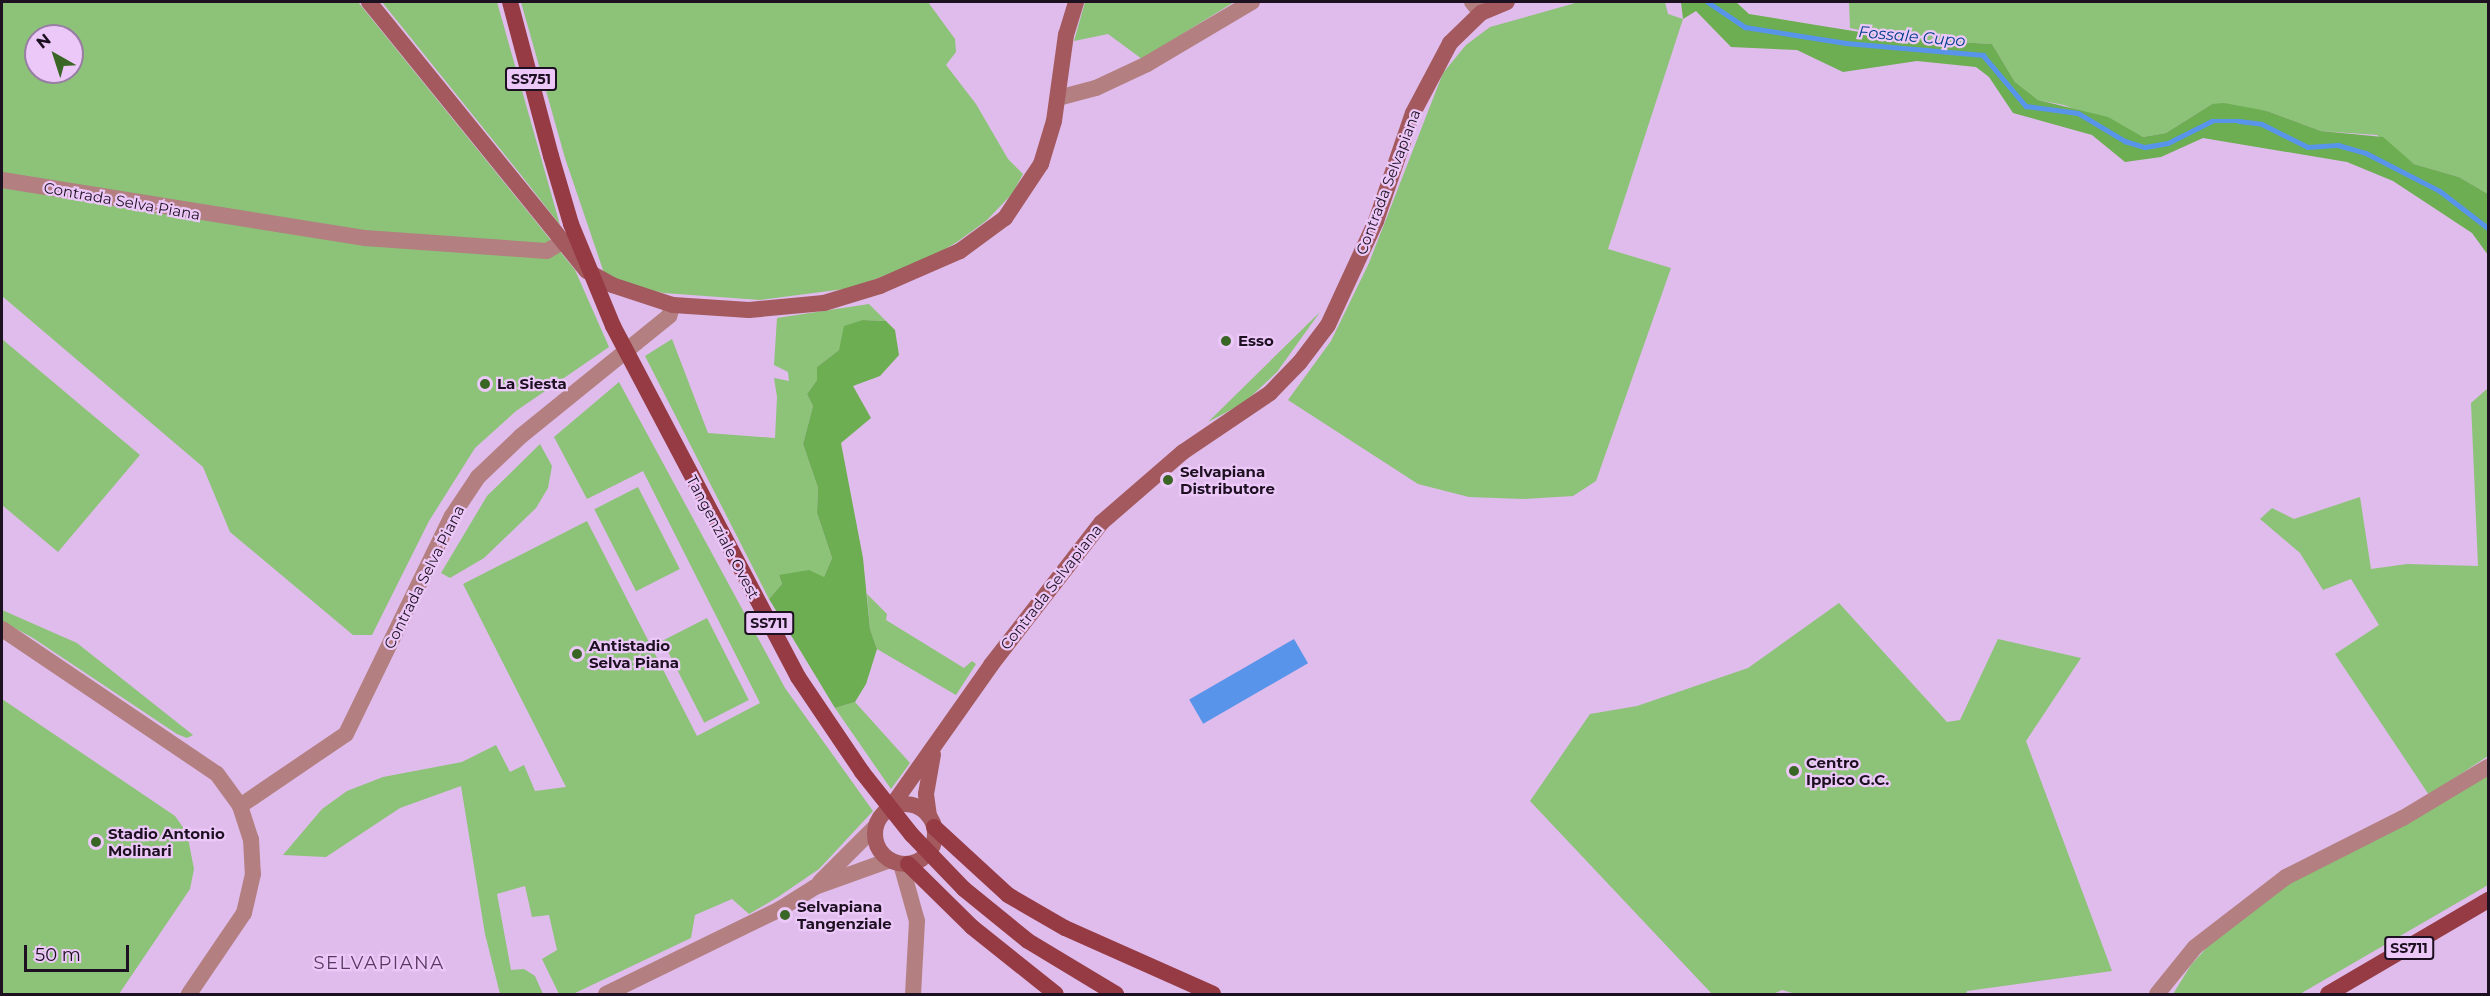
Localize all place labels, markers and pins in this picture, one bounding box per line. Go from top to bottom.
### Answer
place label: Esso [1238,332,1274,350]
marker: Esso [1219,334,1233,348]
place label: La Siesta [497,375,567,393]
marker: La Siesta [478,377,492,391]
place label: Selvapiana Distributore [1180,462,1275,497]
marker: Selvapiana Distributore [1161,473,1175,487]
place label: Antistadio Selva Piana [589,636,679,671]
marker: Antistadio Selva Piana [570,647,584,661]
place label: Centro Ippico G.C. [1806,753,1889,788]
marker: Centro Ippico G.C. [1787,764,1801,778]
place label: Stadio Antonio Molinari [108,824,225,859]
marker: Stadio Antonio Molinari [89,835,103,849]
place label: Selvapiana Tangenziale [797,897,892,932]
marker: Selvapiana Tangenziale [778,908,792,922]

